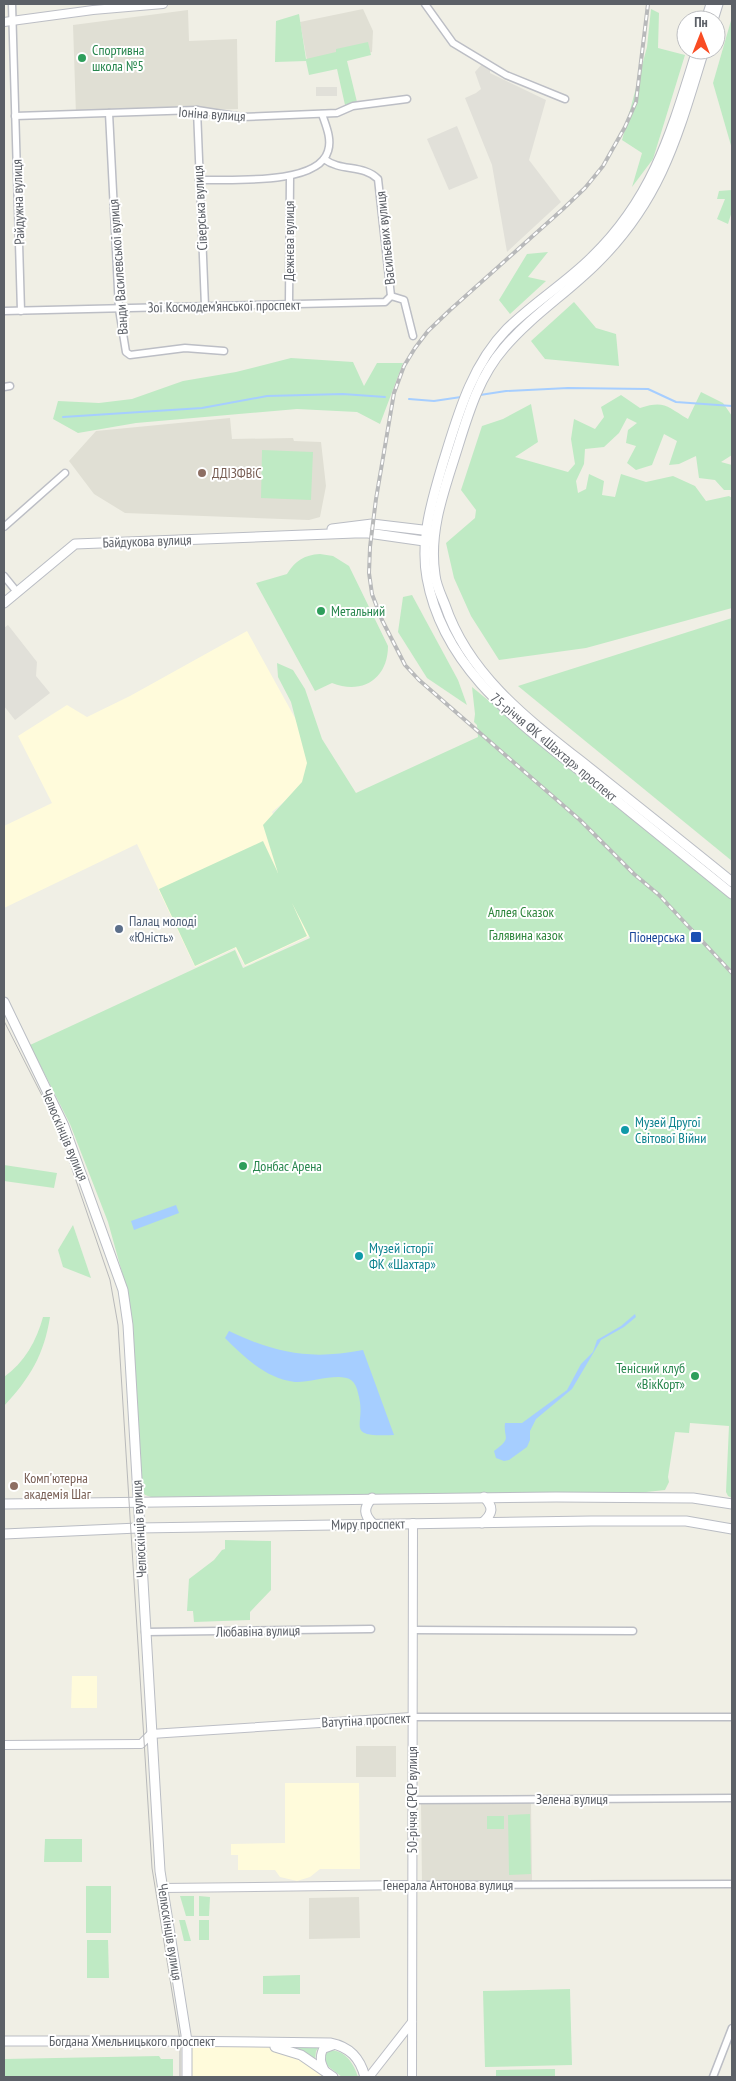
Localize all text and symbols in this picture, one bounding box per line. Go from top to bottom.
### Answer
north arrow [676,10,726,60]
text: Пн [694,13,708,31]
place label: Спортивна школа №5 [92,41,144,75]
marker: Спортивна школа №5 [76,52,88,64]
street label: Іоніна вулиця [178,103,246,125]
street label: Райдужна вулиця [8,159,28,245]
street label: Сіверська вулиця [189,165,211,251]
street label: Васильєвих вулиця [371,190,399,286]
street label: Ванди Василевської вулиця [104,199,132,335]
street label: Дежнєва вулиця [280,201,298,281]
street label: Зої Космодем’янської проспект [147,296,301,316]
place label: ДДІЗФВіС [212,464,262,482]
marker: ДДІЗФВіС [196,467,208,479]
street label: Байдукова вулиця [102,530,192,552]
place label: Метальний [331,602,385,620]
marker: Метальний [315,605,327,617]
street label: 75-річчя ФК «Шахтар» проспект [487,689,621,806]
park label: Аллея Сказок [488,903,555,921]
place label: Палац молоді «Юність» [129,912,197,946]
marker: Палац молоді «Юність» [113,923,125,935]
park label: Галявина казок [489,926,564,944]
place label: Піонерська [629,928,685,946]
marker: Піонерська [689,930,703,944]
street label: Челюскінців вулиця [38,1087,92,1183]
place label: Музей Другої Світової Війни [635,1113,706,1147]
marker: Музей Другої Світової Війни [619,1124,631,1136]
place label: Донбас Арена [253,1157,322,1175]
marker: Донбас Арена [237,1160,249,1172]
place label: Музей історії ФК «Шахтар» [369,1239,436,1273]
marker: Музей історії ФК «Шахтар» [353,1250,365,1262]
place label: Тенісний клуб «ВікКорт» [616,1359,685,1393]
marker: Тенісний клуб «ВікКорт» [689,1370,701,1382]
place label: Комп'ютерна академія Шаг [24,1469,92,1503]
marker: Комп'ютерна академія Шаг [8,1480,20,1492]
street label: Челюскінців вулиця [127,1480,151,1578]
street label: Миру проспект [331,1514,406,1534]
street label: Любавіна вулиця [215,1621,300,1641]
street label: Ватутіна проспект [321,1709,411,1731]
street label: 50-річчя СРСР вулиця [403,1746,421,1854]
street label: Зелена вулиця [536,1790,608,1808]
street label: Генерала Антонова вулиця [383,1876,513,1894]
street label: Челюскінців вулиця [153,1882,187,1982]
street label: Богдана Хмельницького проспект [49,2032,216,2050]

